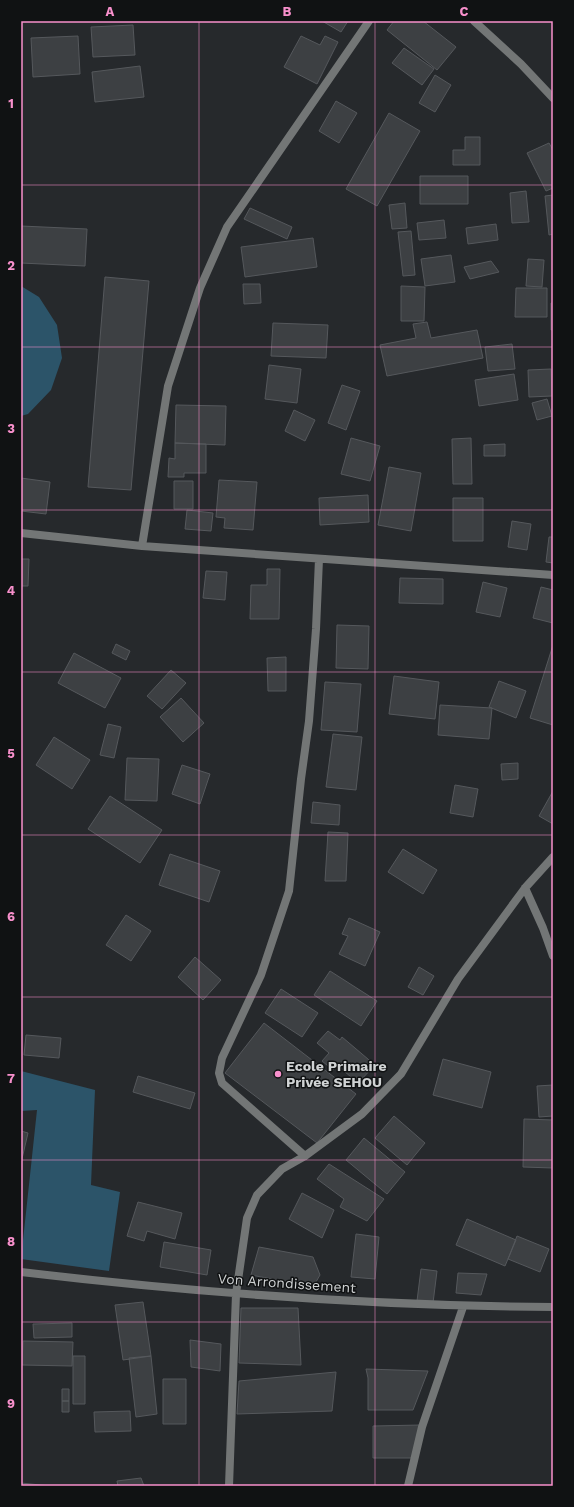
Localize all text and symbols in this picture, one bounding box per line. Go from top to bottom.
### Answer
text: A [106,4,115,19]
text: B [283,4,292,19]
text: C [460,4,469,19]
text: 1 [8,96,14,111]
text: 2 [7,258,15,273]
text: 3 [7,421,15,436]
text: 4 [7,583,16,598]
text: 5 [7,746,15,761]
text: 6 [7,909,15,924]
place label: Ecole Primaire Privée SEHOU [286,1058,387,1090]
marker: Ecole Primaire Privée SEHOU [273,1069,283,1079]
text: 7 [7,1071,15,1086]
text: 8 [7,1234,15,1249]
street label: Von Arrondissement [217,1270,357,1296]
text: 9 [7,1396,15,1411]

